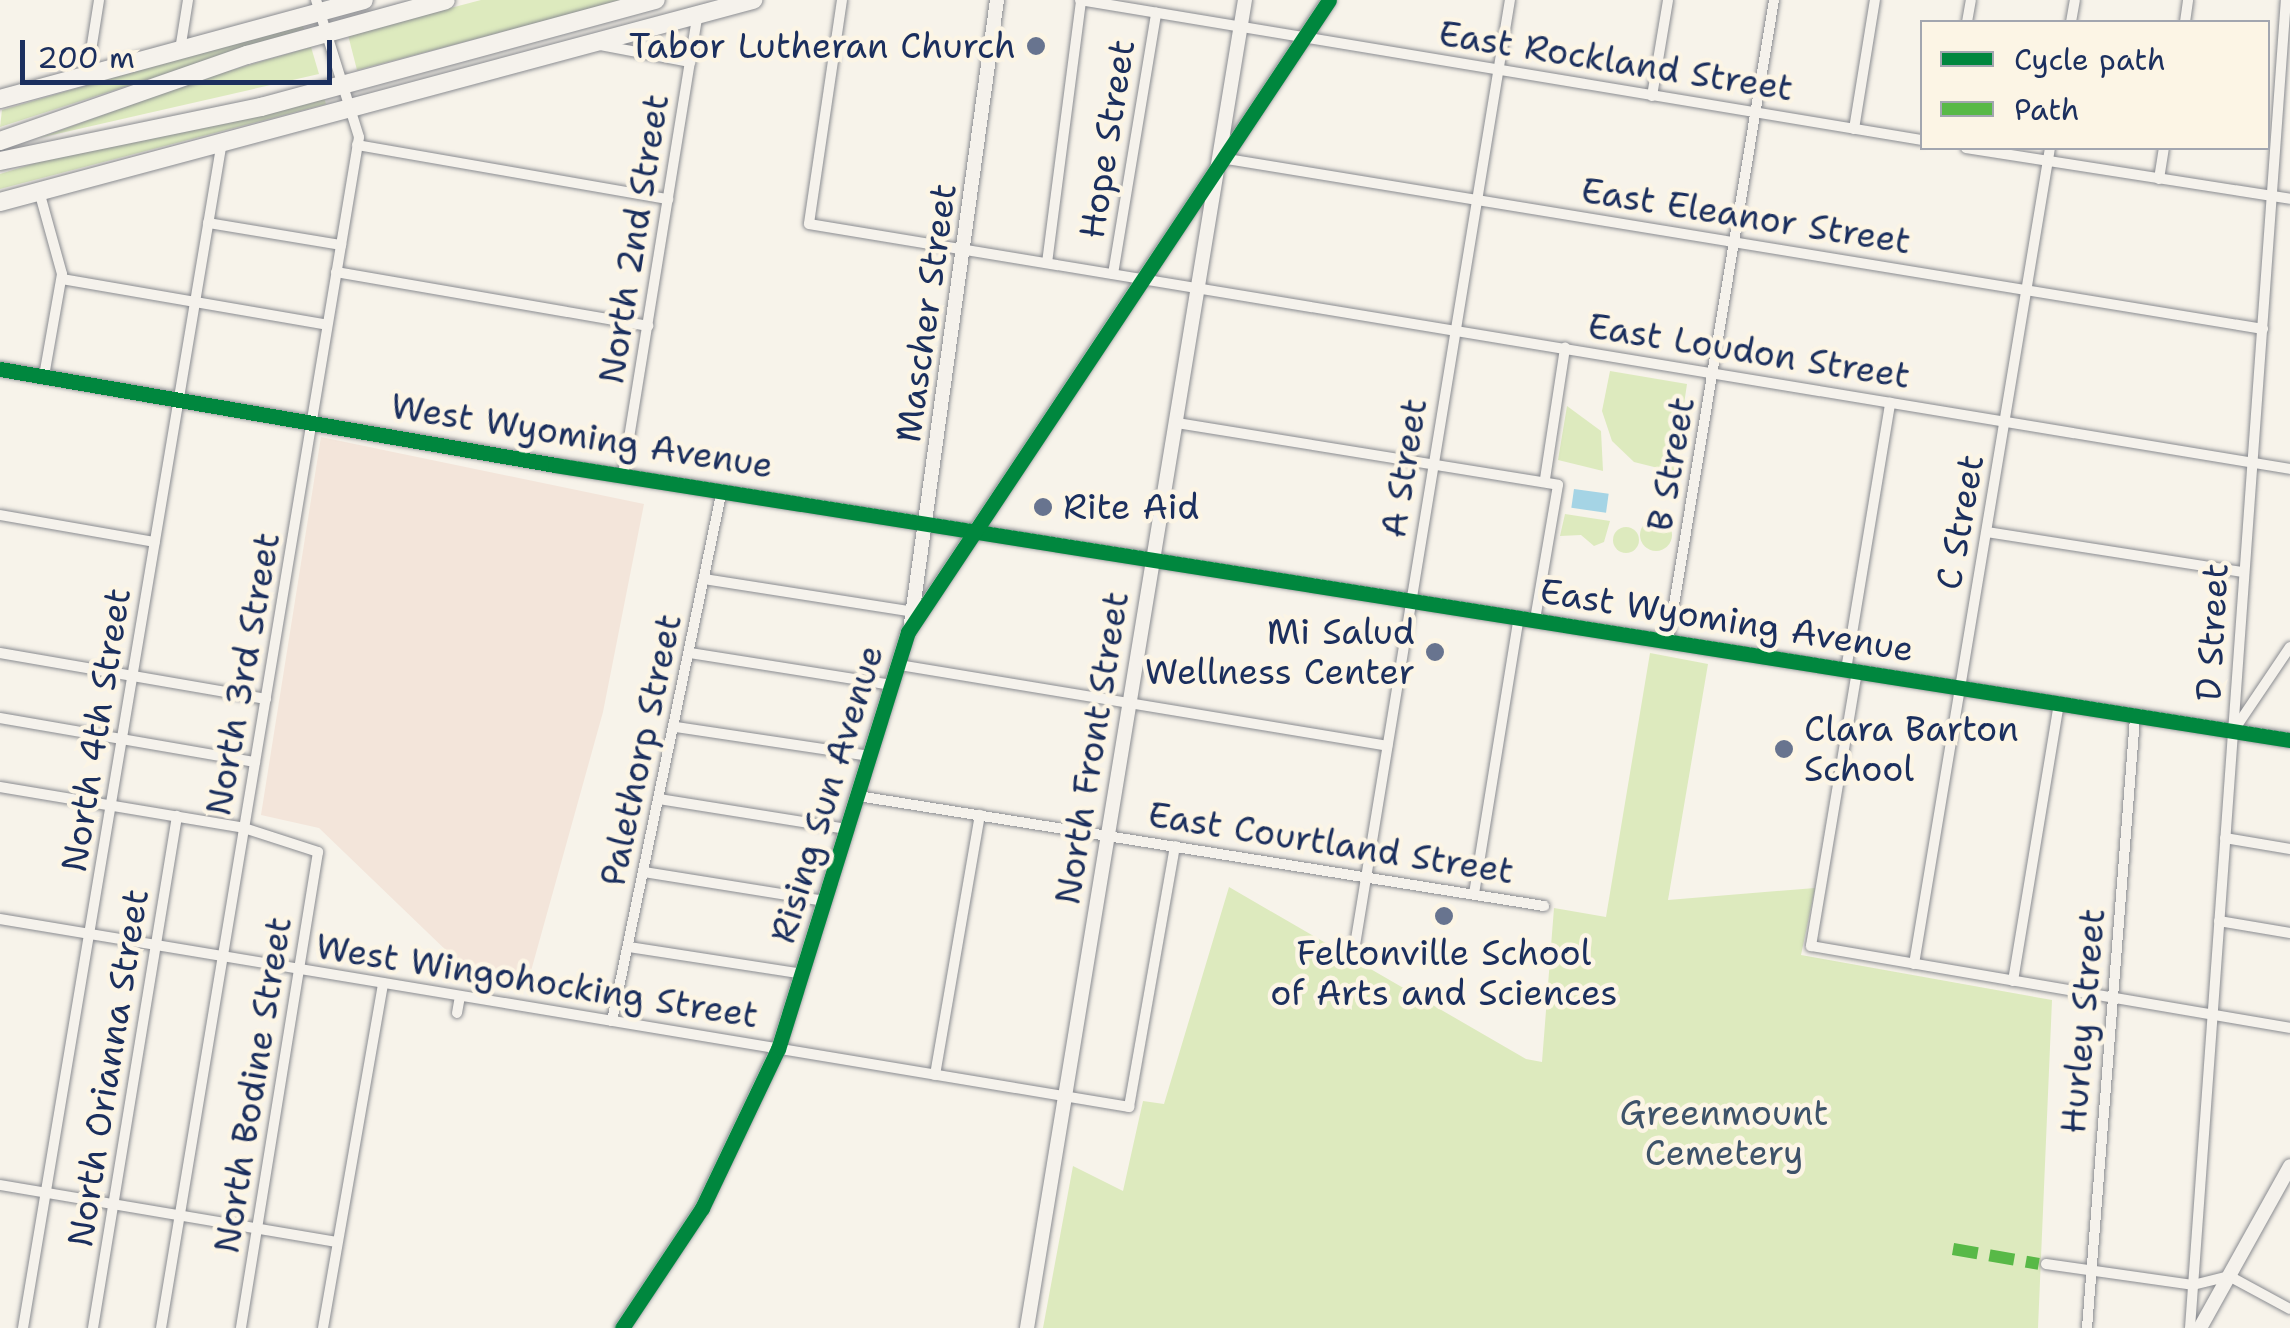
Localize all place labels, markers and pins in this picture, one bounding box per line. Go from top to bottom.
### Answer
place label: Tabor Lutheran Church [629,25,1016,67]
marker: Tabor Lutheran Church [1025,35,1047,57]
place label: Rite Aid [1063,486,1199,528]
marker: Rite Aid [1032,496,1054,518]
place label: Mi Salud Wellness Center [1145,611,1415,693]
marker: Mi Salud Wellness Center [1424,641,1446,663]
place label: Clara Barton School [1804,708,2019,790]
marker: Clara Barton School [1773,738,1795,760]
marker: Feltonville School of Arts and Sciences [1433,905,1455,927]
place label: Feltonville School of Arts and Sciences [1270,932,1618,1014]

